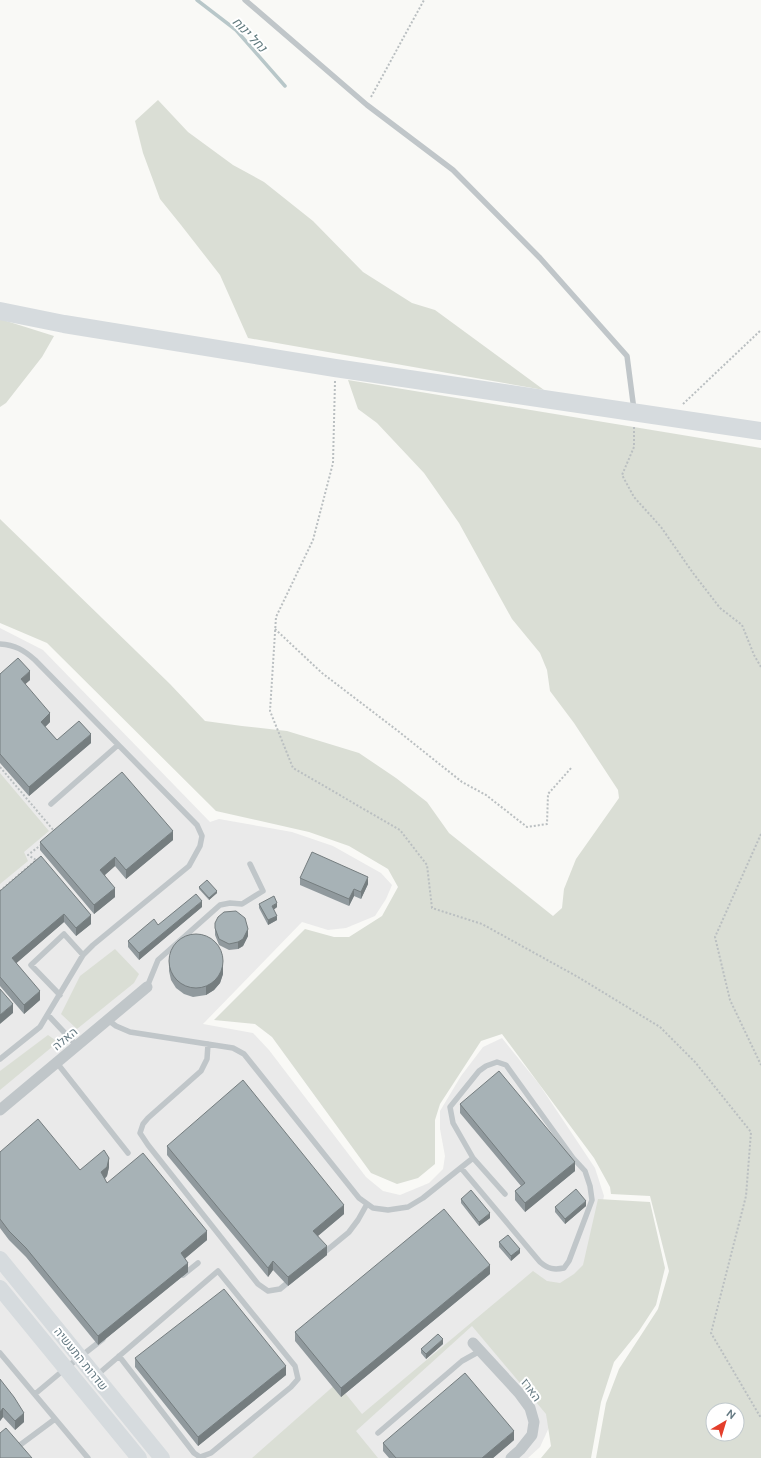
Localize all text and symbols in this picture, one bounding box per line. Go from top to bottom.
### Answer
water label: נחל ינוח [230,14,271,55]
street label: האלה [50,1025,80,1053]
street label: שדרות התעשיה [52,1325,111,1393]
street label: הארז [519,1376,544,1404]
north arrow [705,1402,745,1442]
text: N [724,1407,738,1421]

